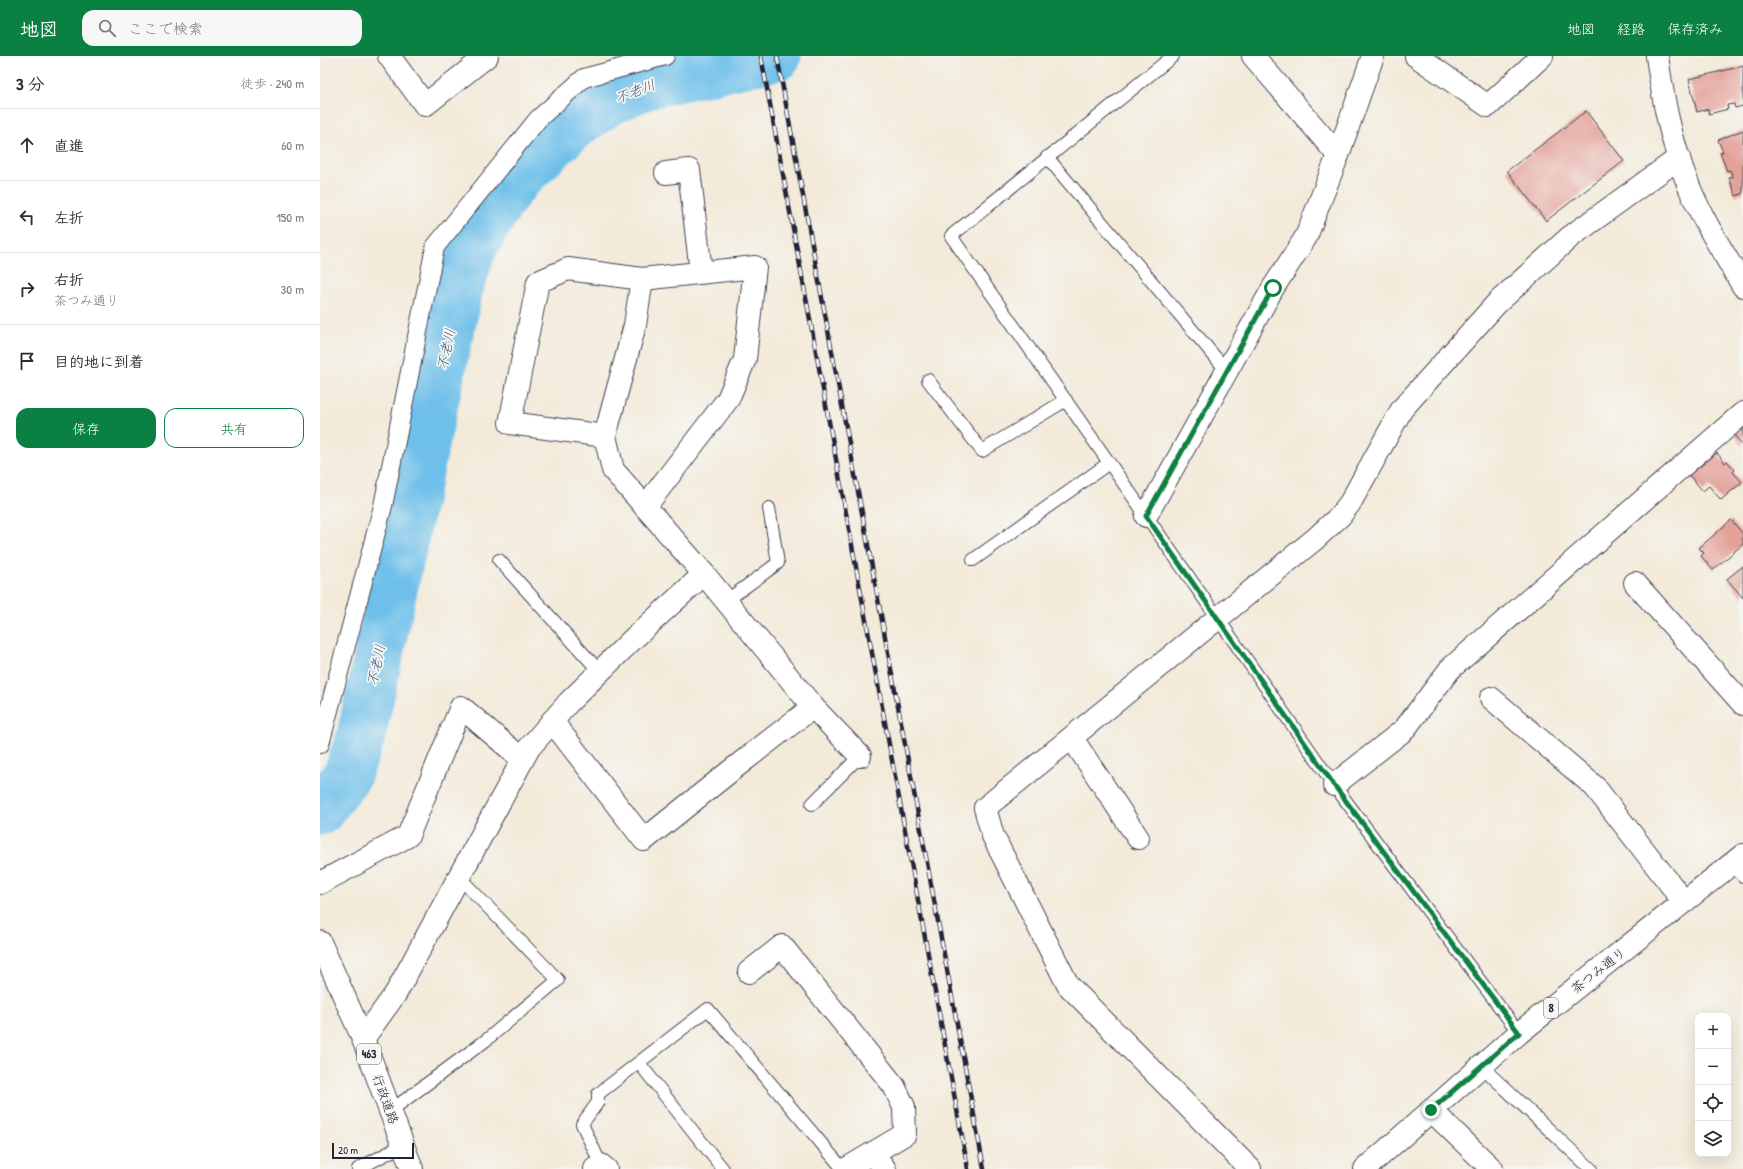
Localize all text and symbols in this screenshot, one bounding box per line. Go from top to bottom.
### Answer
search box [82,10,362,46]
text: 地図 [20,16,58,42]
icon: search [96,17,118,39]
text: ここで検索 [128,18,203,39]
text: 地図 [1567,19,1595,38]
text: 経路 [1617,19,1645,38]
text: 保存済み [1667,19,1723,38]
text: 3 分 [16,72,45,95]
text: 徒歩 · 240 m [241,74,304,92]
water label: 不老川 [612,74,658,107]
icon: ahead [16,134,38,156]
text: 直進 [54,135,84,156]
text: 60 m [281,136,304,154]
icon: left [16,206,38,228]
text: 左折 [54,207,84,228]
text: 150 m [276,208,304,226]
text: 右折 [54,269,84,290]
icon: right [16,278,38,300]
route start [1264,279,1282,297]
text: 30 m [281,280,304,298]
text: 茶つみ通り [54,291,119,309]
water label: 不老川 [432,326,459,371]
icon: arrive [16,350,38,372]
text: 目的地に到着 [54,351,144,372]
button: 保存 [16,408,156,448]
button: 共有 [164,408,304,448]
water label: 不老川 [362,642,389,687]
street label: 茶つみ通り [1567,943,1629,997]
road number: 8 [1544,998,1558,1018]
map controls [1695,1013,1731,1157]
button: + [1695,1013,1731,1049]
road number: 463 [357,1044,381,1064]
button: − [1695,1049,1731,1085]
street label: 行政道路 [369,1071,403,1127]
button: locate [1695,1085,1731,1121]
route end [1422,1101,1440,1119]
button: layers [1695,1121,1731,1157]
scale bar [332,1141,414,1160]
text: 20 m [338,1143,358,1157]

